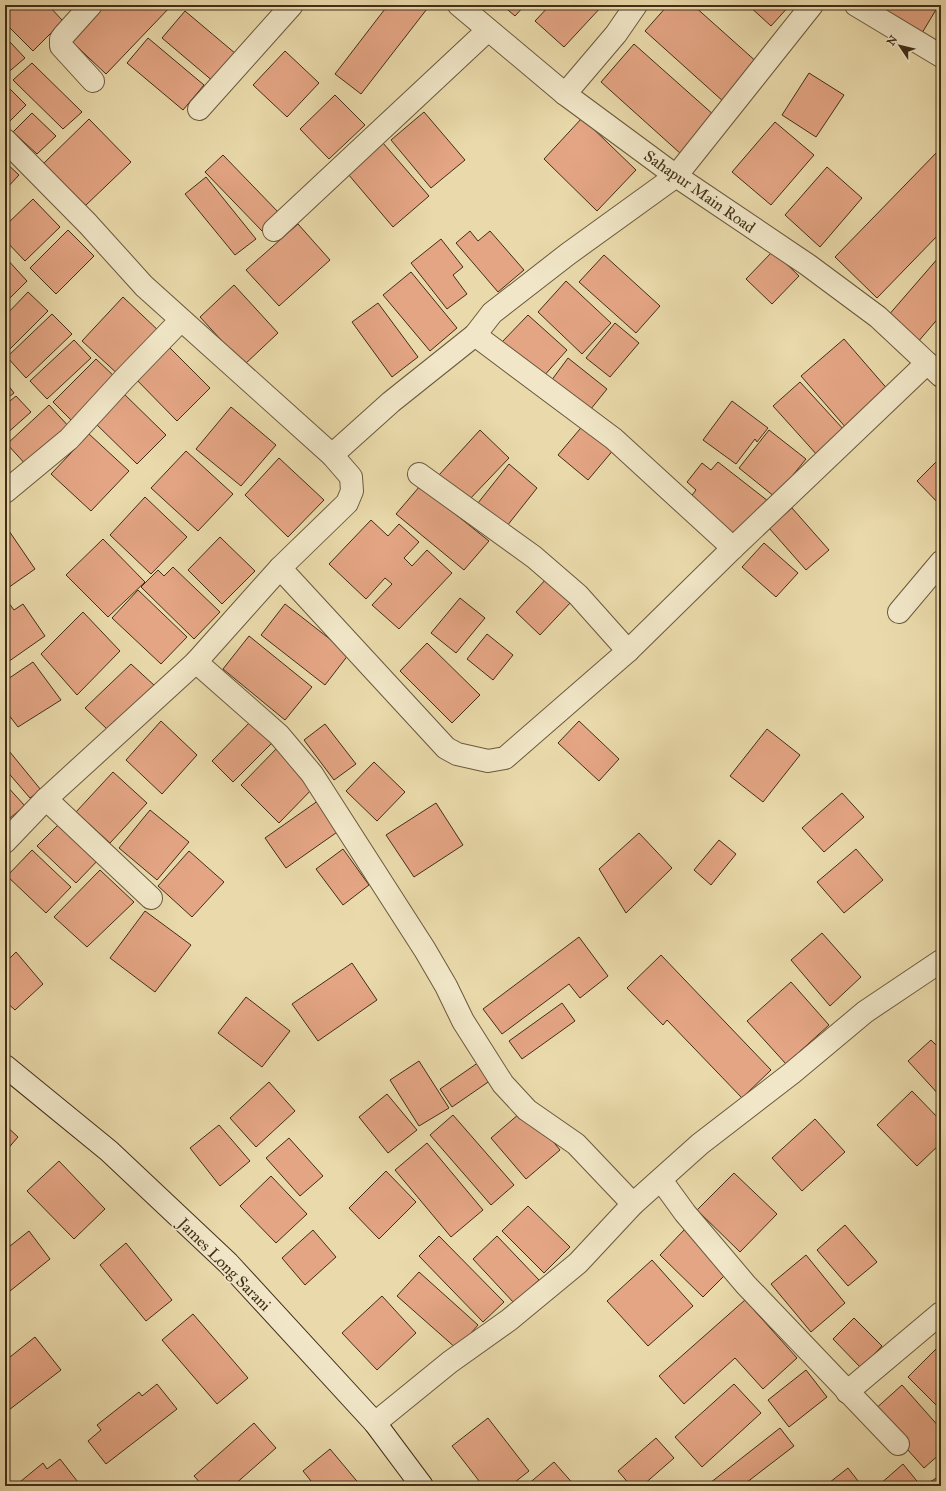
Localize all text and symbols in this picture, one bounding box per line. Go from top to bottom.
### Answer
north arrow [880,26,920,66]
text: N [884,32,901,48]
street label: Sahapur Main Road [640,146,759,237]
street label: James Long Sarani [172,1213,275,1316]

